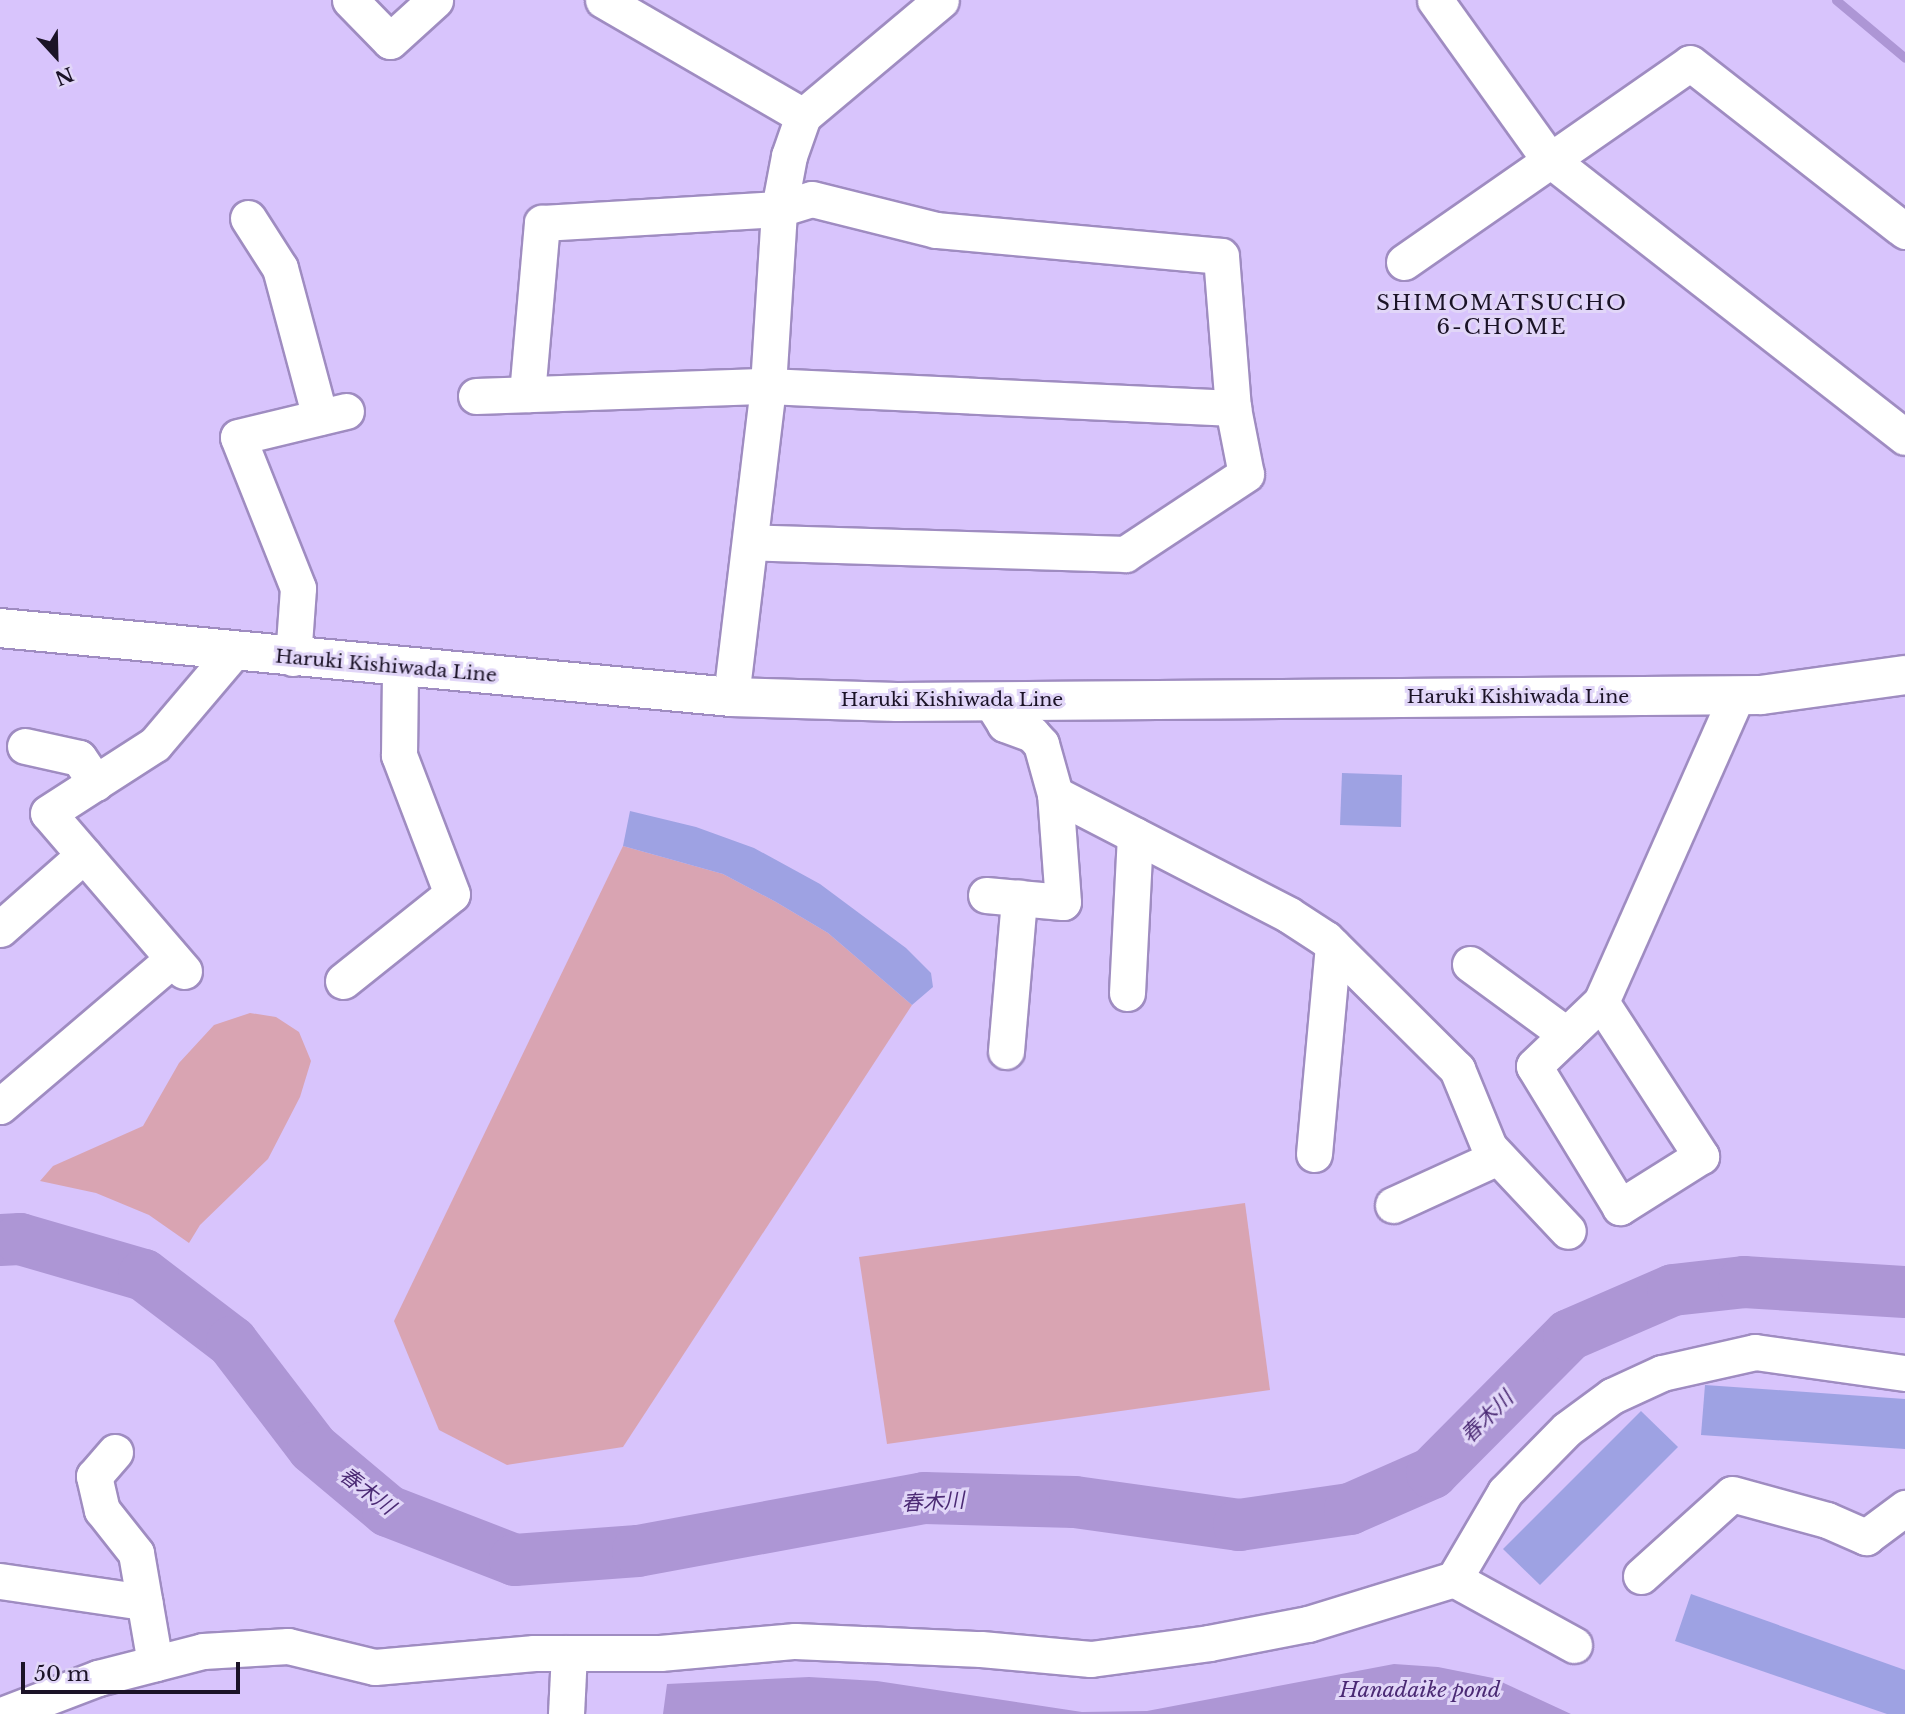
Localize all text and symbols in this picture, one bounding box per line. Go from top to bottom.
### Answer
north arrow [21,21,91,91]
text: N [51,62,77,90]
district label: SHIMOMATSUCHO 6-CHOME [1378,290,1626,340]
street label: Haruki Kishiwada Line [274,645,498,687]
street label: Haruki Kishiwada Line [1407,686,1629,708]
street label: Haruki Kishiwada Line [841,689,1063,711]
water label: 春木川 [1456,1386,1518,1448]
water label: 春木川 [334,1462,400,1520]
water label: 春木川 [901,1488,965,1516]
scale bar [24,1648,243,1692]
text: 50 m [34,1661,89,1687]
water label: Hanadaike pond [1339,1677,1501,1703]

